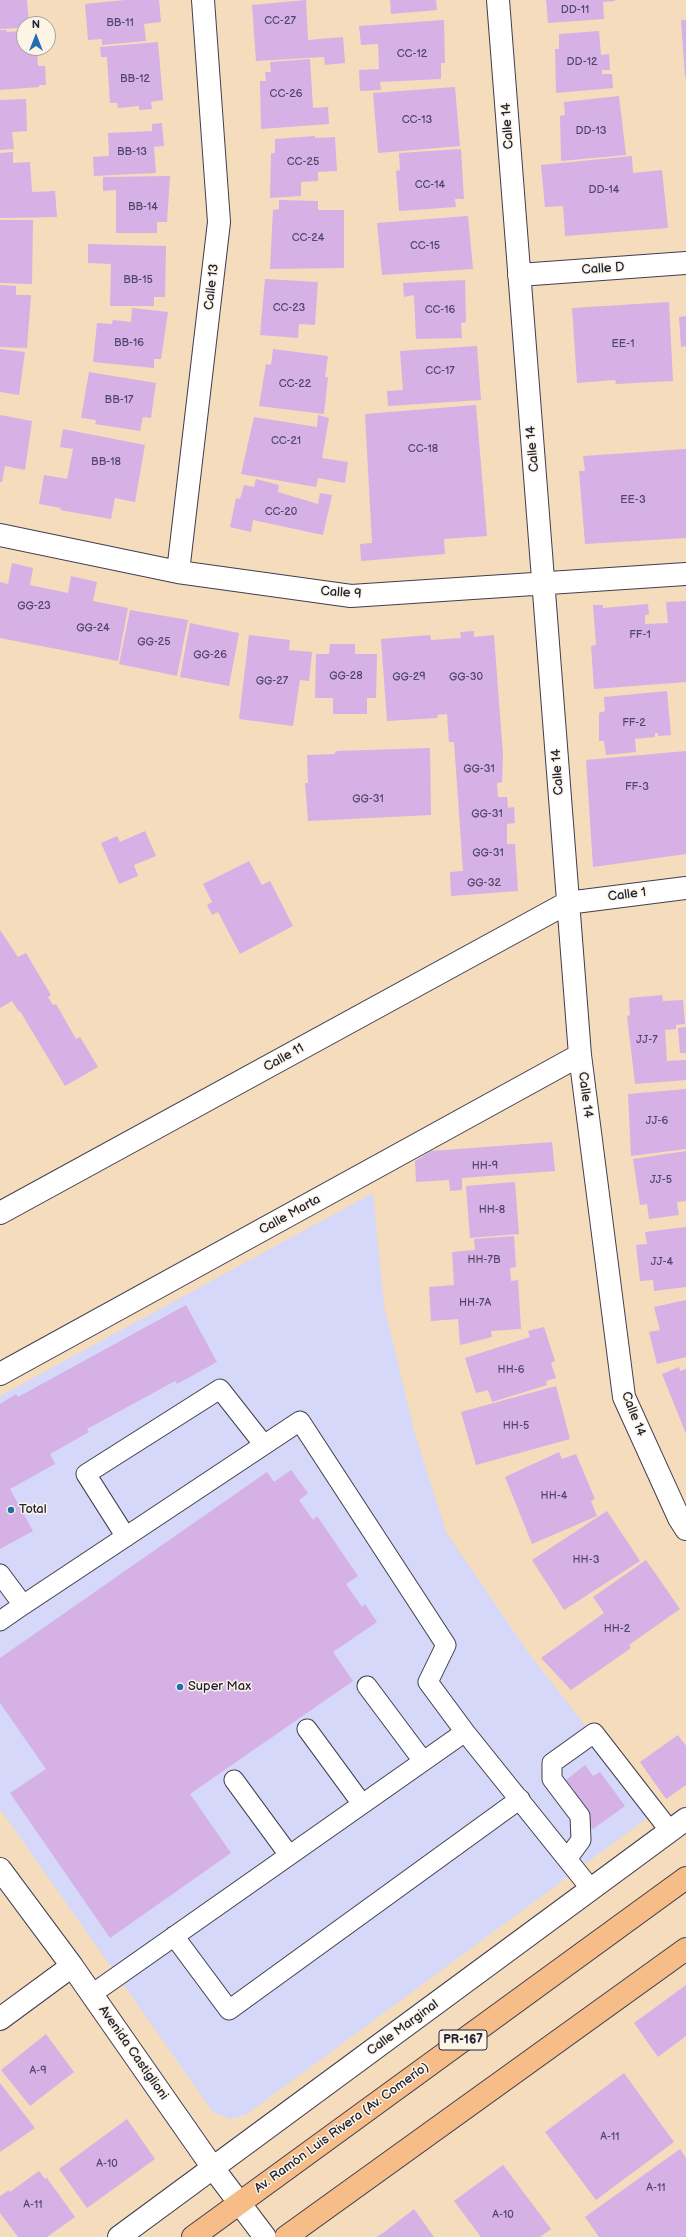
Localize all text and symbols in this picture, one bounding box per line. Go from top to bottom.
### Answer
house number: DD-11 [561,3,589,17]
house number: CC-27 [264,14,296,28]
north arrow [16,16,56,56]
house number: BB-11 [106,16,134,30]
text: N [32,18,40,31]
house number: CC-12 [397,47,427,61]
house number: DD-12 [567,55,597,69]
house number: BB-12 [120,72,150,86]
house number: CC-26 [270,87,302,101]
street label: Calle 14 [499,102,517,150]
house number: CC-13 [402,113,432,127]
house number: DD-13 [575,124,607,138]
house number: BB-13 [117,145,147,159]
house number: CC-25 [287,155,319,169]
house number: CC-14 [415,178,445,192]
house number: DD-14 [588,183,620,197]
house number: BB-14 [128,200,158,214]
house number: CC-24 [292,231,324,245]
house number: CC-15 [410,239,440,253]
street label: Calle D [581,260,625,278]
street label: Calle 13 [201,263,223,311]
house number: BB-15 [123,273,153,287]
house number: CC-23 [273,301,305,315]
house number: CC-16 [425,303,455,317]
house number: BB-16 [114,336,144,350]
house number: EE-1 [612,337,634,351]
house number: CC-17 [425,364,455,378]
house number: CC-22 [279,377,311,391]
house number: BB-17 [105,393,133,407]
street label: Calle 14 [523,425,543,473]
house number: CC-21 [271,434,301,448]
house number: CC-18 [408,442,438,456]
house number: BB-18 [91,455,121,469]
house number: EE-3 [620,493,646,507]
house number: CC-20 [265,505,297,519]
street label: Calle 9 [320,584,362,602]
house number: GG-23 [17,599,51,613]
house number: GG-24 [76,621,110,635]
house number: FF-1 [629,628,651,642]
house number: GG-25 [137,635,171,649]
house number: GG-26 [193,648,227,662]
house number: GG-28 [329,669,363,683]
house number: GG-29 [392,670,426,684]
house number: GG-30 [449,670,483,684]
house number: GG-27 [256,674,288,688]
house number: FF-2 [622,716,646,730]
street label: Calle 14 [549,748,567,796]
house number: GG-31 [463,762,495,776]
house number: FF-3 [625,780,649,794]
house number: GG-31 [352,792,384,806]
house number: GG-31 [471,807,503,821]
house number: GG-31 [472,846,504,860]
house number: GG-32 [467,876,501,890]
street label: Calle 1 [607,885,647,905]
house number: JJ-7 [636,1033,658,1047]
street label: Calle 11 [261,1041,307,1075]
street label: Calle 14 [574,1071,596,1119]
house number: JJ-6 [646,1114,668,1128]
house number: HH-9 [472,1159,498,1173]
house number: JJ-5 [650,1173,672,1187]
street label: Calle Marta [257,1192,323,1238]
house number: HH-8 [479,1203,505,1217]
house number: HH-7B [467,1253,501,1267]
house number: JJ-4 [651,1255,673,1269]
house number: HH-7A [459,1296,491,1310]
house number: HH-6 [498,1363,524,1377]
street label: Calle 14 [617,1390,649,1438]
house number: HH-5 [503,1419,529,1433]
house number: HH-4 [541,1489,567,1503]
place label: Total [19,1502,47,1518]
marker: Total [6,1505,16,1515]
house number: HH-3 [573,1553,599,1567]
house number: HH-2 [604,1622,630,1636]
place label: Super Max [188,1679,251,1695]
marker: Super Max [175,1682,185,1692]
street label: Calle Marginal [364,1997,442,2059]
street label: Avenida Castiglioni [95,2003,171,2103]
road number: PR-167 [439,2030,487,2050]
street label: Av. Ramón Luis Rivera (Av. Comerío) [252,2059,432,2197]
house number: A-9 [29,2064,47,2078]
house number: A-11 [600,2130,620,2144]
house number: A-10 [96,2157,118,2171]
house number: A-11 [646,2181,666,2195]
house number: A-11 [23,2198,43,2212]
house number: A-10 [492,2208,514,2222]

